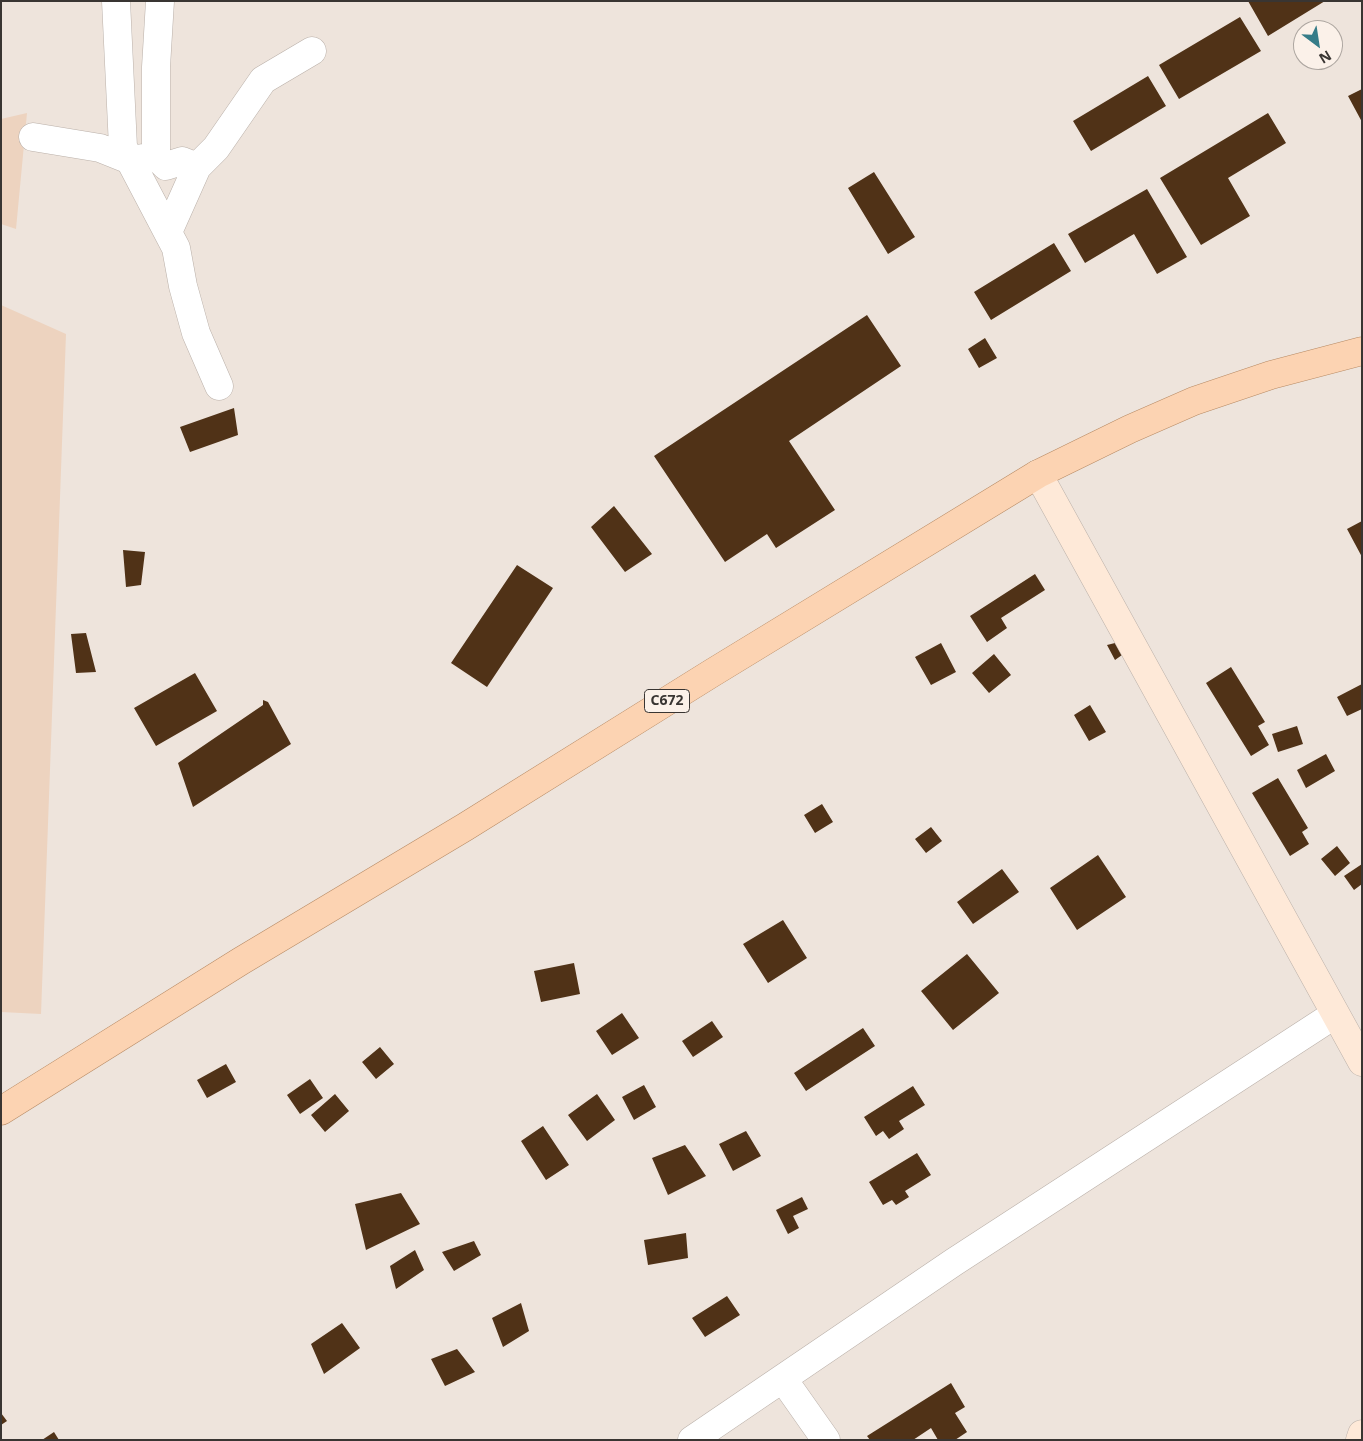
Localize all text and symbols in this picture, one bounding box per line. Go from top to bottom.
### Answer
north arrow [1293,20,1343,70]
text: N [1316,46,1335,69]
road number: C672 [644,689,690,712]

